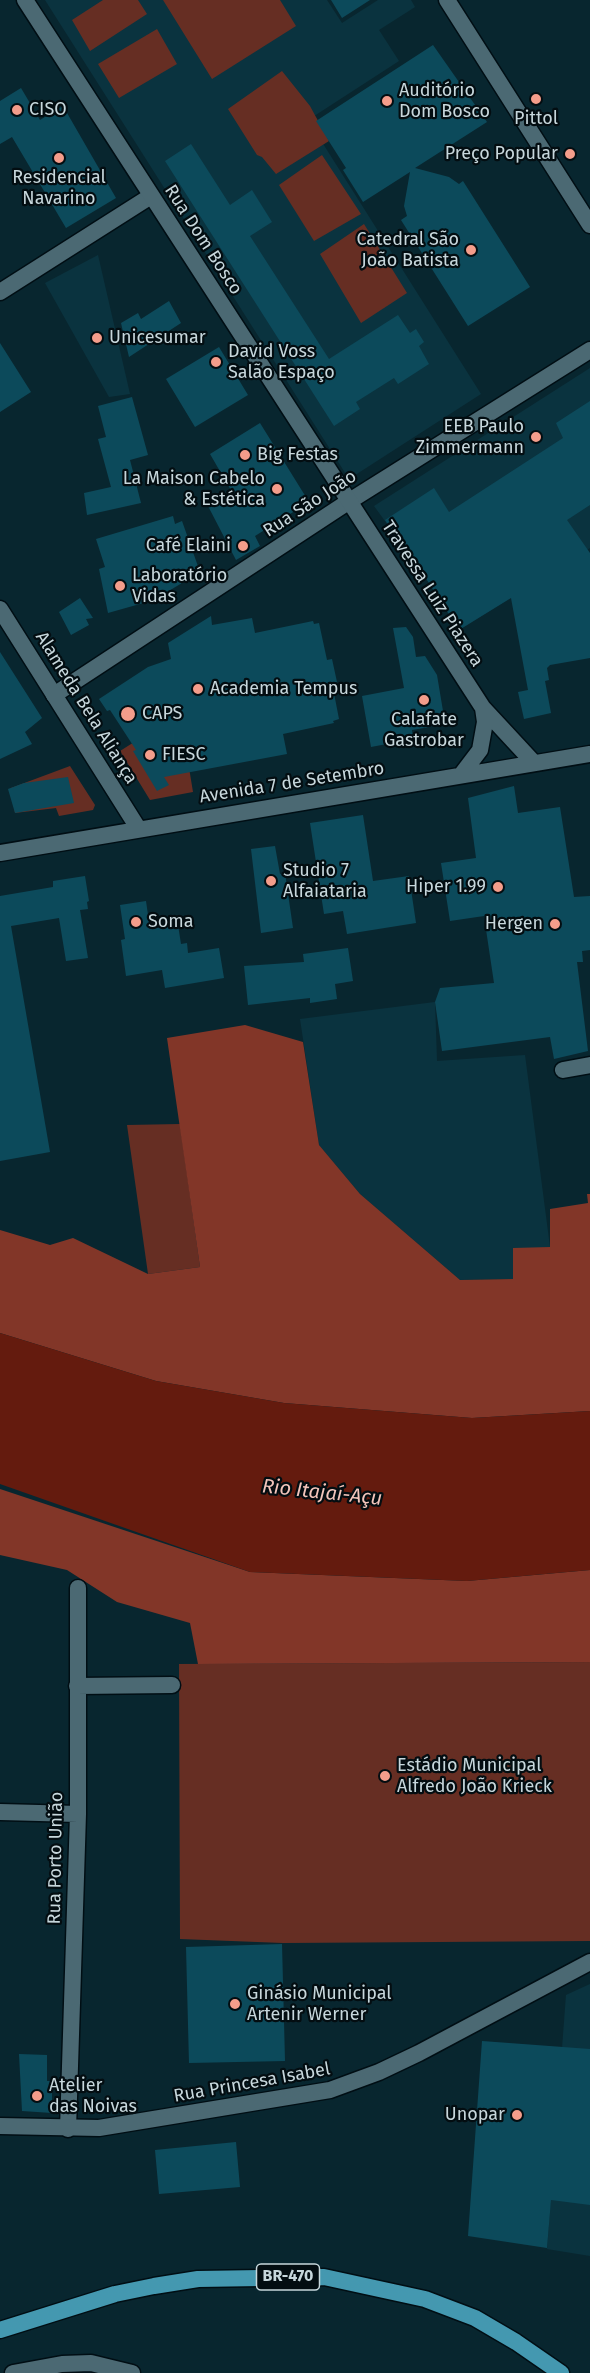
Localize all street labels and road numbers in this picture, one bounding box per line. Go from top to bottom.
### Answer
street label: Rua Dom Bosco [159,181,247,299]
street label: Rua São João [259,466,361,542]
street label: Travessa Luiz Piazera [377,517,487,671]
street label: Alameda Bela Aliança [30,628,142,788]
street label: Avenida 7 de Setembro [198,758,386,808]
street label: Rua Porto União [44,1791,68,1925]
street label: Rua Princesa Isabel [172,2059,332,2107]
road number: BR-470 [256,2264,320,2290]

